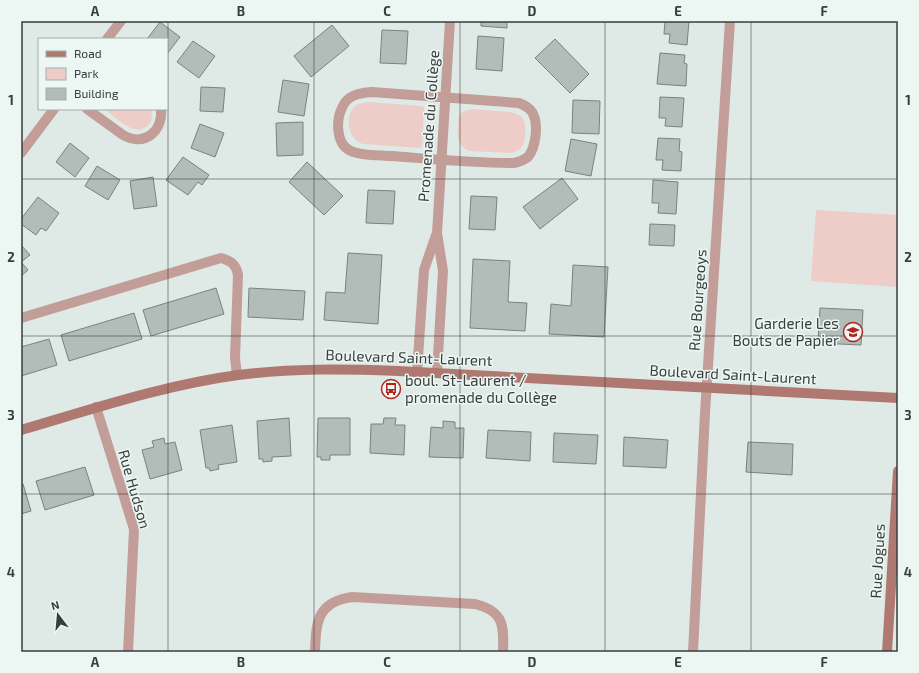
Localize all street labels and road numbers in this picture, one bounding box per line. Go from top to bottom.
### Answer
street label: Promenade du Collège [414,49,442,203]
street label: Rue Bourgeoys [684,249,710,351]
street label: Boulevard Saint-Laurent [325,345,493,369]
street label: Boulevard Saint-Laurent [649,361,817,387]
street label: Rue Hudson [115,447,155,531]
street label: Rue Jogues [866,523,888,599]

